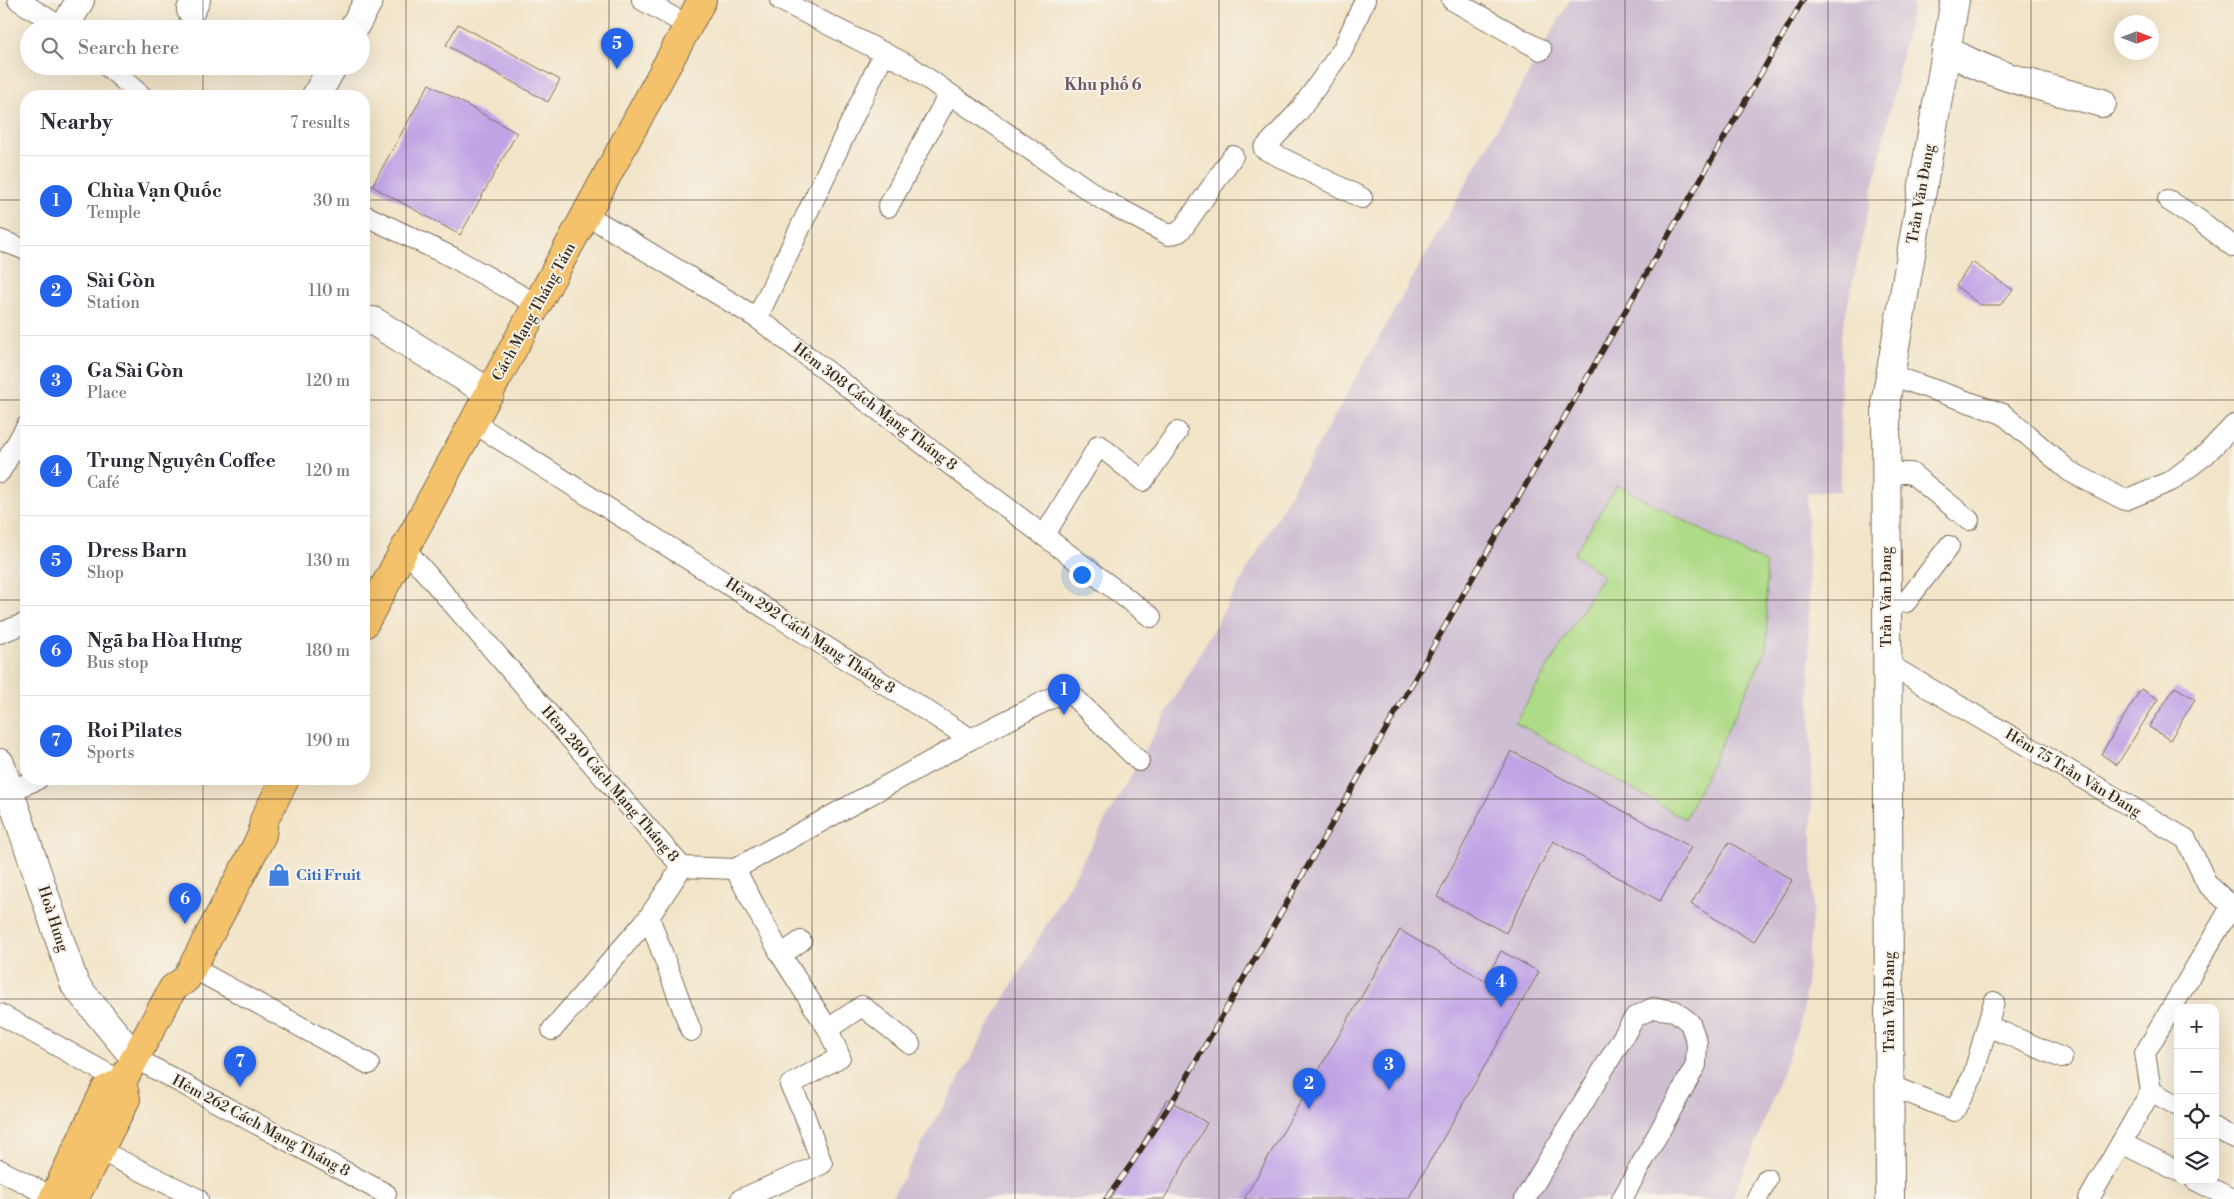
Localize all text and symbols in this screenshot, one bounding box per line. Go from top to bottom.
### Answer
north arrow [2114,15,2159,60]
search box [20,20,370,75]
pin: 5 [601,28,633,69]
icon: search [38,34,66,62]
text: Search here [78,36,179,60]
district label: Khu phố 6 [1064,75,1142,95]
text: Nearby [40,110,113,136]
text: 7 results [290,113,350,133]
street label: Trần Văn Ðang [1903,142,1939,245]
text: Chùa Vạn Quốc [87,179,222,203]
text: 1 [52,191,60,211]
text: 30 m [313,191,350,211]
text: Temple [87,203,141,223]
street label: Cách Mạng Tháng Tám [488,240,580,384]
text: Sài Gòn [87,269,155,293]
text: 2 [51,281,61,301]
text: 110 m [308,281,350,301]
text: Station [87,293,140,313]
street label: Hẻm 308 Cách Mạng Tháng 8 [789,339,961,475]
text: Ga Sài Gòn [87,359,183,383]
text: 3 [51,371,61,391]
text: 120 m [306,371,350,391]
text: Place [87,383,127,403]
text: Trung Nguyên Coffee [87,449,276,473]
text: 4 [51,461,61,481]
text: 120 m [306,461,350,481]
text: Café [87,473,120,493]
text: Dress Barn [87,539,187,563]
street label: Trần Văn Ðang [1877,546,1896,647]
text: 5 [51,551,61,571]
text: 130 m [306,551,350,571]
your location [1069,562,1095,588]
text: Shop [87,563,124,583]
street label: Hẻm 292 Cách Mạng Tháng 8 [721,574,899,698]
text: Ngã ba Hòa Hưng [87,629,242,653]
text: 6 [51,641,61,661]
text: 180 m [306,641,350,661]
text: Bus stop [87,653,149,673]
pin: 1 [1048,674,1080,715]
street label: Hẻm 280 Cách Mạng Tháng 8 [537,702,683,866]
text: Roi Pilates [87,719,182,743]
street label: Hẻm 75 Trần Văn Ðang [2001,725,2145,821]
text: 7 [51,731,61,751]
text: 190 m [306,731,350,751]
text: Sports [87,743,134,763]
shop icon: Citi Fruit [266,862,292,888]
place label: Citi Fruit [296,866,362,885]
pin: 6 [169,883,201,924]
street label: Hoà Hưng [33,884,73,955]
street label: Trần Văn Ðang [1880,951,1899,1052]
pin: 4 [1485,966,1517,1007]
map controls [2174,1004,2219,1184]
button: + [2174,1004,2219,1049]
pin: 7 [224,1046,256,1087]
pin: 3 [1373,1049,1405,1090]
button: − [2174,1049,2219,1094]
pin: 2 [1293,1068,1325,1109]
street label: Hẻm 262 Cách Mạng Tháng 8 [169,1071,353,1181]
button: locate [2174,1094,2219,1139]
button: layers [2174,1139,2219,1184]

